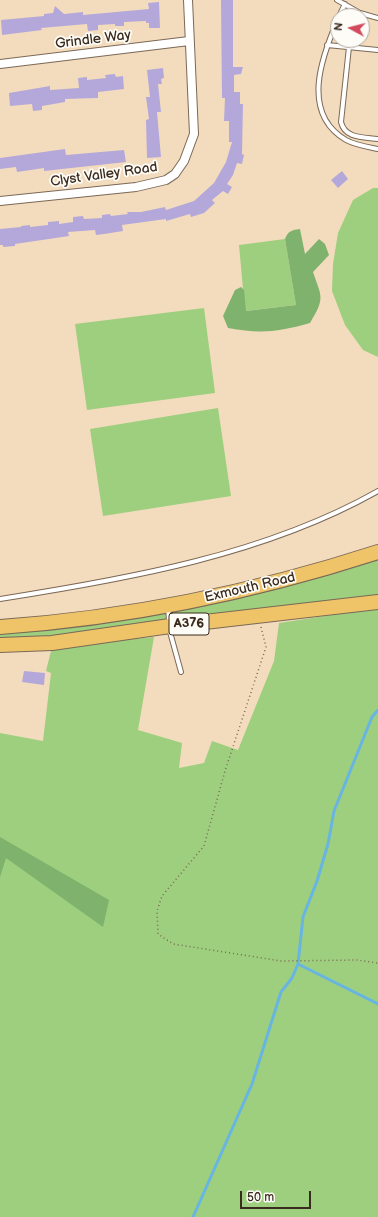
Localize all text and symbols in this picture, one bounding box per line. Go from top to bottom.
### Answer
north arrow [330,8,370,48]
text: N [332,22,346,32]
street label: Grindle Way [54,27,132,53]
street label: Clyst Valley Road [49,159,159,191]
street label: Exmouth Road [203,569,297,607]
road number: A376 [169,613,209,635]
scale bar [242,1183,313,1209]
text: 50 m [247,1190,274,1205]

